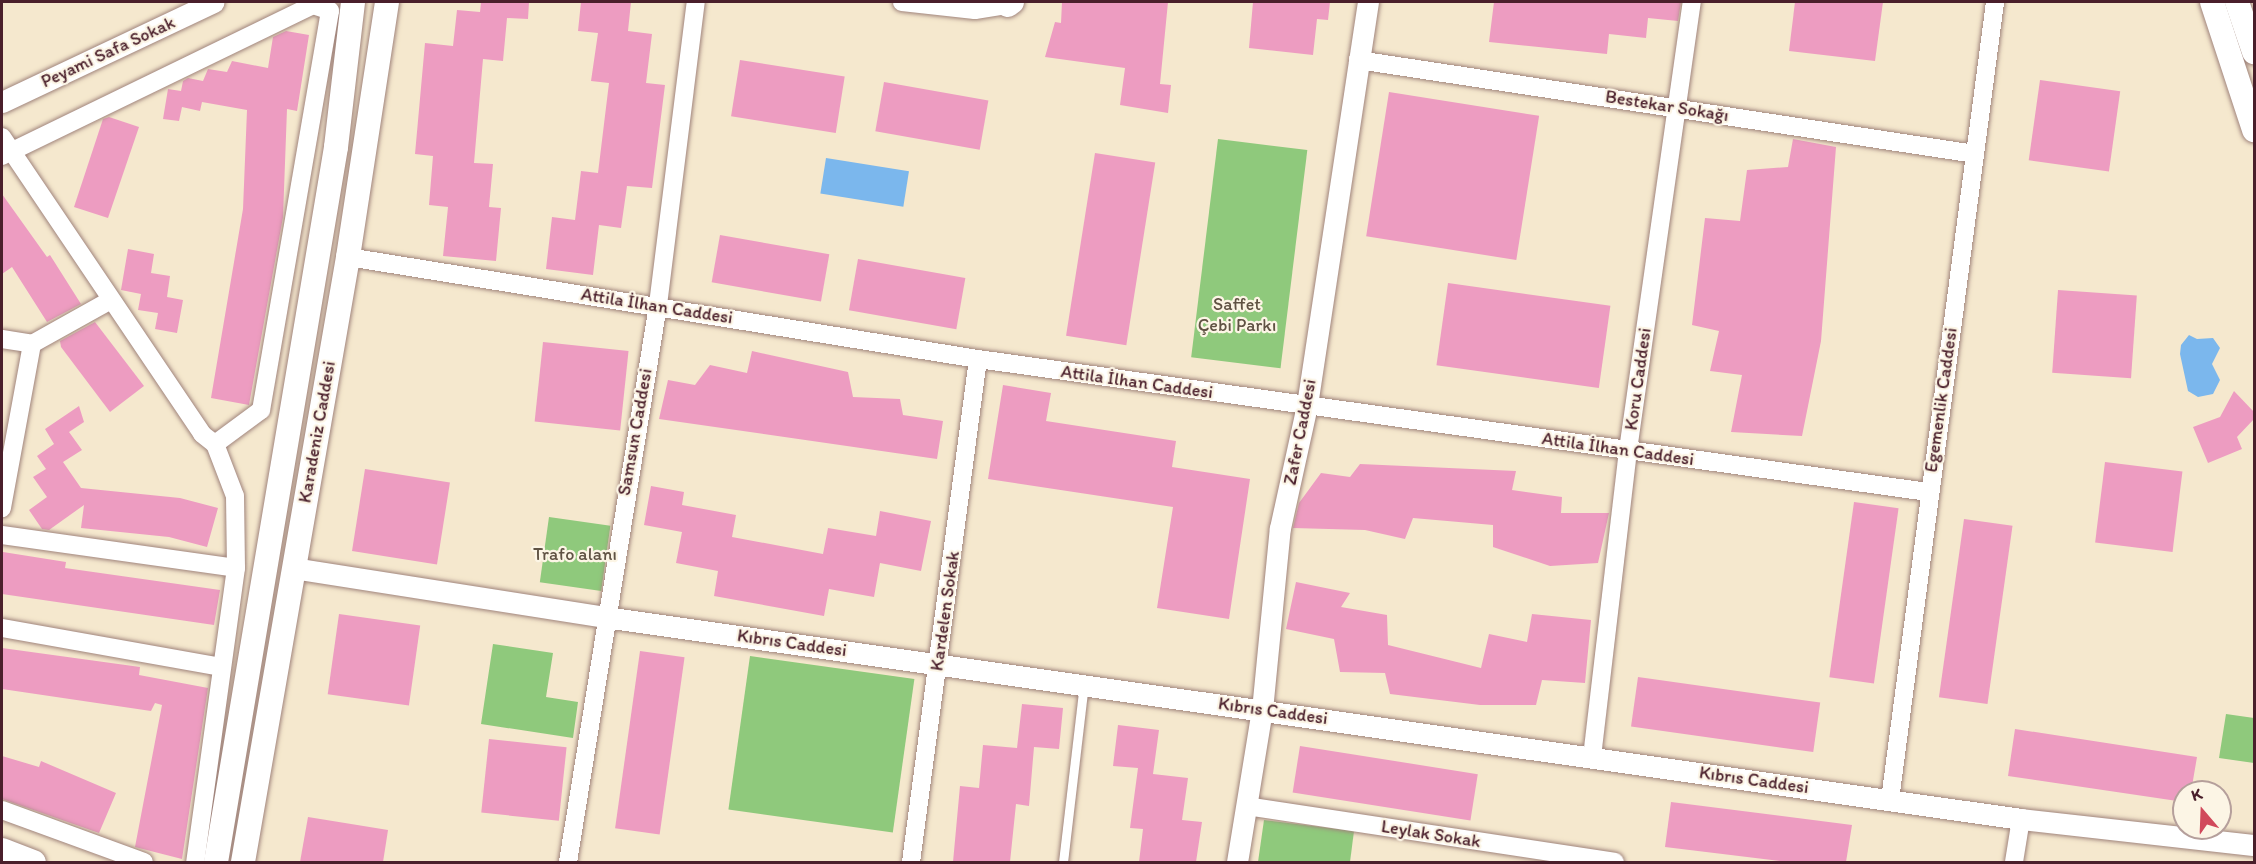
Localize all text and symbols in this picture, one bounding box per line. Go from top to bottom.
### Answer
street label: Peyami Safa Sokak [38,12,178,92]
street label: Bestekar Sokağı [1604,86,1730,126]
street label: Attila İlhan Caddesi [580,283,734,329]
park label: Saffet Çebi Parkı [1198,294,1276,336]
street label: Koru Caddesi [1620,326,1656,432]
street label: Egemenlik Caddesi [1920,326,1962,474]
street label: Karadeniz Caddesi [294,359,340,505]
street label: Attila İlhan Caddesi [1060,361,1214,403]
street label: Samsun Caddesi [613,367,657,497]
street label: Zafer Caddesi [1279,377,1321,487]
street label: Attila İlhan Caddesi [1541,428,1695,470]
park label: Trafo alanı [534,543,616,565]
street label: Kardelen Sokak [926,550,964,672]
street label: Kıbrıs Caddesi [736,625,848,661]
street label: Kıbrıs Caddesi [1217,693,1329,729]
street label: Kıbrıs Caddesi [1698,762,1810,798]
north arrow [2172,780,2232,840]
text: K [2189,784,2205,805]
street label: Leylak Sokak [1380,816,1482,852]

